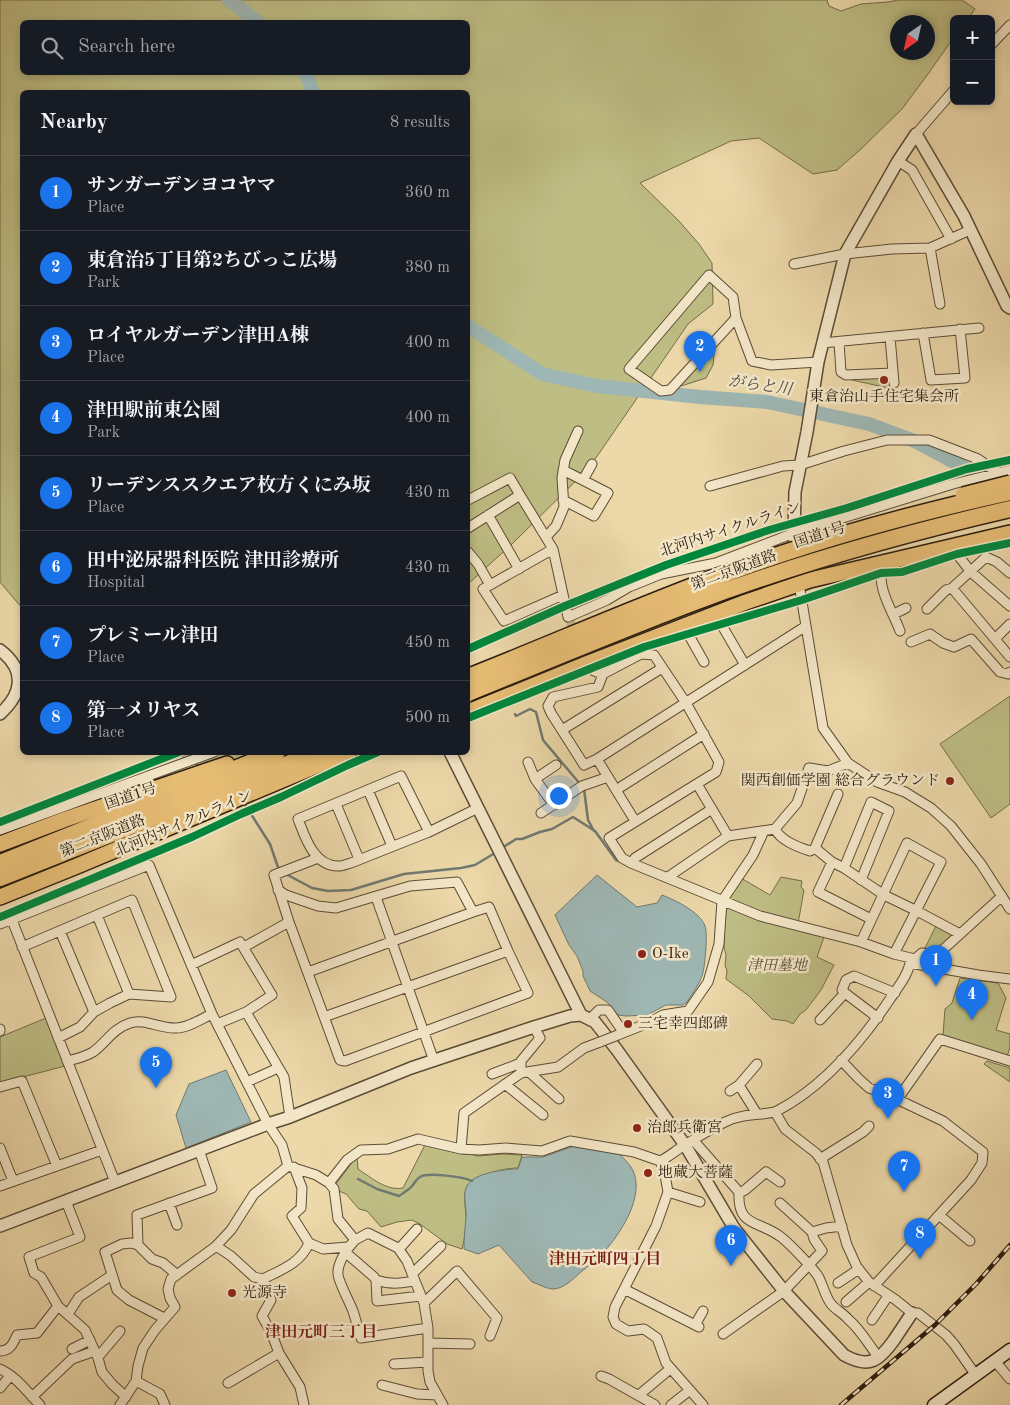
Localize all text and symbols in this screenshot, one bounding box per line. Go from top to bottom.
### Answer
north arrow [890,15,935,60]
map controls [950,15,995,105]
button: + [950,15,995,60]
search box [20,20,470,75]
icon: search [38,34,66,62]
text: Search here [78,38,175,57]
button: − [950,60,995,105]
text: Nearby [40,112,108,133]
text: 8 results [390,115,450,131]
text: サンガーデンヨコヤマ [87,177,276,196]
text: 1 [51,185,61,201]
text: 360 m [405,185,450,201]
text: Place [87,200,124,216]
text: 東倉治5丁目第2ちびっこ広場 [87,252,337,271]
text: 2 [51,260,61,276]
text: 380 m [405,260,450,276]
text: Park [87,275,120,291]
text: ロイヤルガーデン津田A棟 [87,327,309,346]
pin: 2 [684,331,716,372]
text: 3 [51,335,61,351]
text: 400 m [405,335,450,351]
text: Place [87,350,124,366]
water label: がらと川 [727,373,795,399]
marker: 東倉治山手住宅集会所 [878,374,890,386]
place label: 東倉治山手住宅集会所 [809,388,959,405]
text: 津田駅前東公園 [87,402,220,421]
text: 4 [51,410,61,426]
text: 400 m [405,410,450,426]
text: Park [87,425,120,441]
text: リーデンススクエア枚方くにみ坂 [87,477,371,496]
text: 5 [51,485,61,501]
text: 430 m [405,485,450,501]
street label: 北河内サイクルライン [658,498,804,560]
text: Place [87,500,124,516]
street label: 国道1号 [792,519,848,551]
street label: 第二京阪道路 [688,547,779,593]
text: 田中泌尿器科医院 津田診療所 [87,552,339,571]
text: 6 [51,560,61,576]
text: 430 m [405,560,450,576]
text: Hospital [87,575,145,591]
text: プレミール津田 [87,627,219,646]
text: 7 [51,635,61,651]
text: 450 m [405,635,450,651]
text: Place [87,650,124,666]
text: 第一メリヤス [87,702,200,721]
text: 8 [51,710,61,726]
text: 500 m [405,710,450,726]
text: Place [87,725,124,741]
place label: 関西創価学園 総合グラウンド [741,772,940,789]
marker: 関西創価学園 総合グラウンド [944,775,956,787]
street label: 国道1号 [103,779,159,813]
your location [546,783,572,809]
street label: 北河内サイクルライン [112,786,255,860]
street label: 第二京阪道路 [58,811,148,861]
pin: 1 [920,945,952,986]
place label: O-Ike [652,947,689,962]
marker: O-Ike [636,948,648,960]
park label: 津田墓地 [747,957,809,974]
pin: 4 [956,979,988,1020]
place label: 三宅幸四郎碑 [638,1015,728,1032]
marker: 三宅幸四郎碑 [622,1018,634,1030]
pin: 5 [140,1047,172,1088]
pin: 3 [872,1078,904,1119]
place label: 治郎兵衛宮 [647,1119,722,1136]
marker: 治郎兵衛宮 [631,1122,643,1134]
pin: 7 [888,1151,920,1192]
place label: 地蔵大菩薩 [658,1164,733,1181]
marker: 地蔵大菩薩 [642,1167,654,1179]
pin: 8 [904,1218,936,1259]
pin: 6 [715,1225,747,1266]
district label: 津田元町四丁目 [549,1250,661,1268]
place label: 光源寺 [242,1284,287,1301]
marker: 光源寺 [226,1287,238,1299]
district label: 津田元町三丁目 [265,1323,377,1341]

